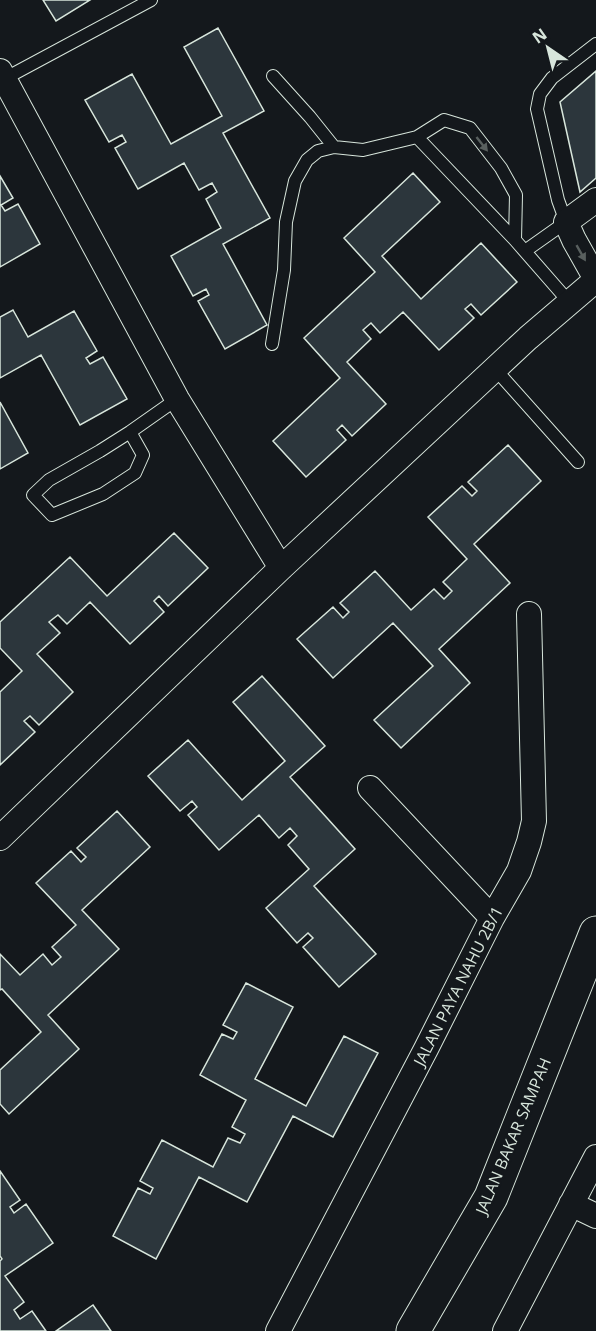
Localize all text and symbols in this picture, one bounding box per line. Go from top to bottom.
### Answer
north arrow [518,18,578,78]
text: N [528,23,551,48]
one-way arrow [476,136,489,152]
one-way arrow [576,245,586,262]
street label: JALAN PAYA NAHU 2B/1 [407,902,508,1071]
street label: JALAN BAKAR SAMPAH [469,1054,556,1220]

